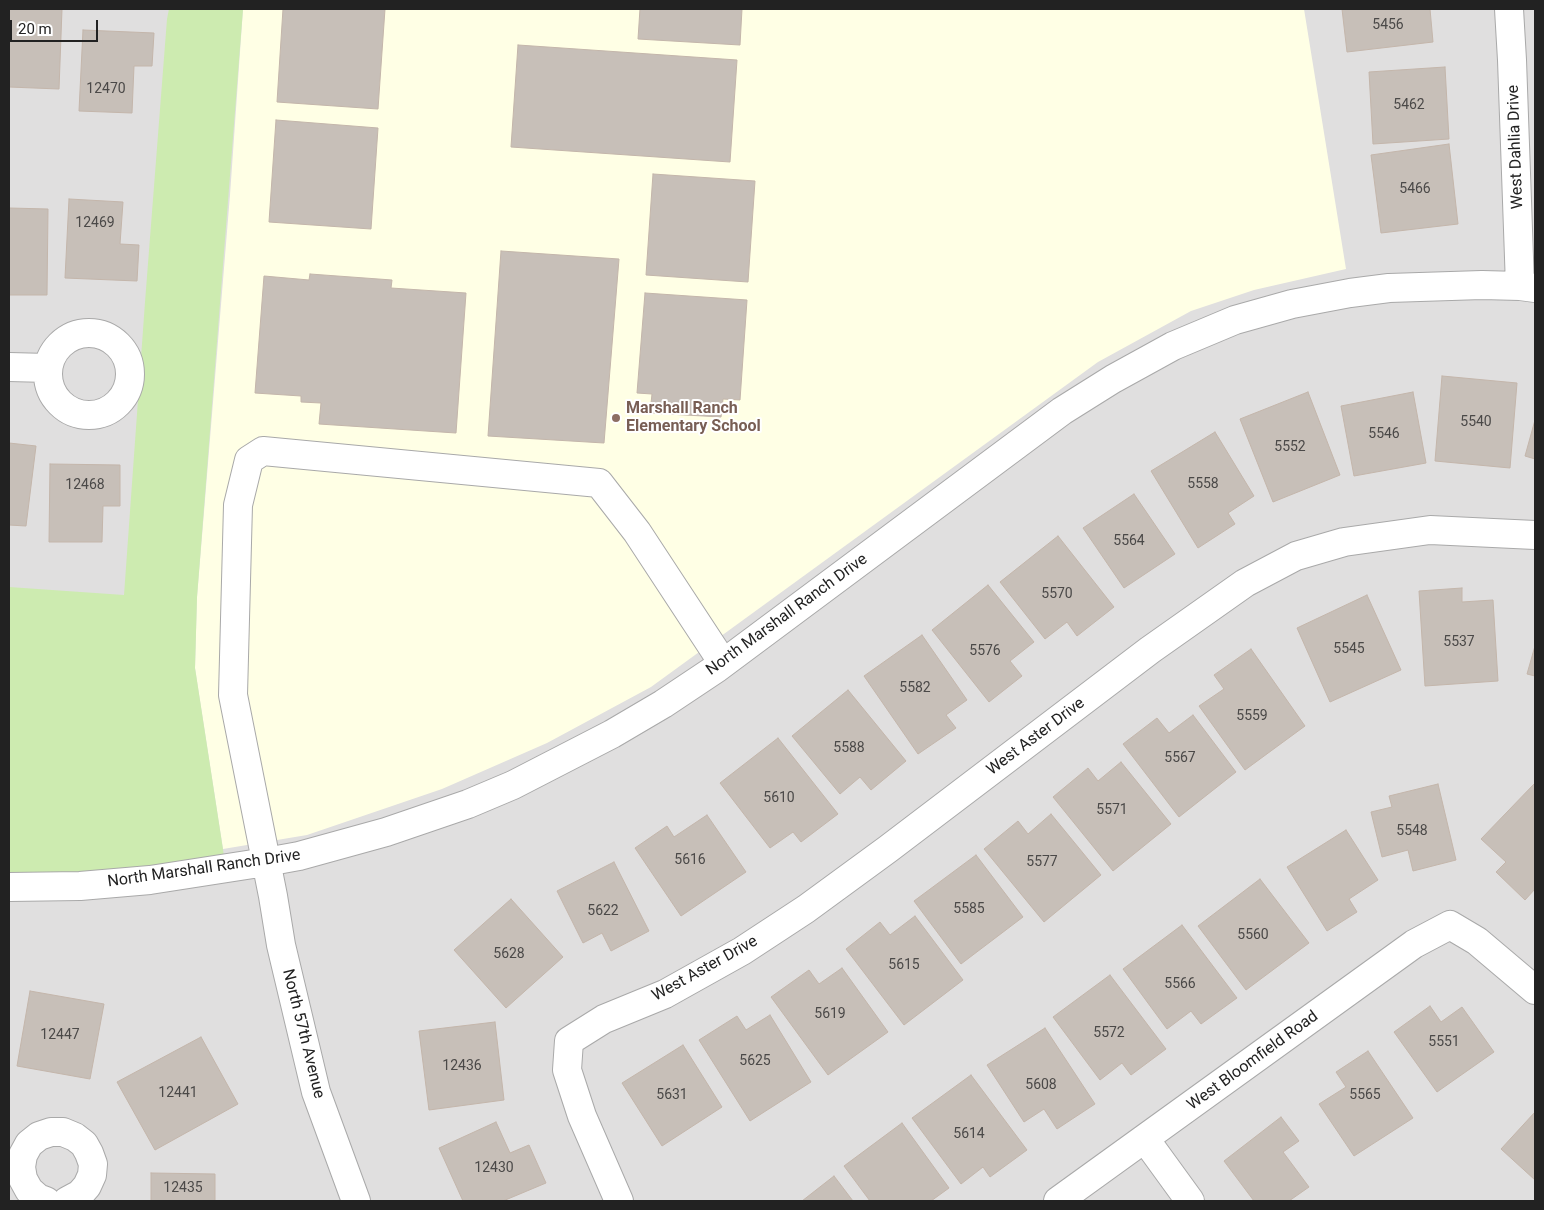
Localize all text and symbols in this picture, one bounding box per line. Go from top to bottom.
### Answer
scale bar [12,10,100,42]
house number: 5456 [1372,17,1404,33]
text: 20 m [18,20,52,38]
house number: 12470 [86,81,126,97]
street label: West Dahlia Drive [1504,85,1528,209]
house number: 5462 [1393,97,1425,113]
house number: 5466 [1399,181,1431,197]
house number: 12469 [75,215,115,231]
place label: Marshall Ranch Elementary School [626,399,761,437]
marker: Marshall Ranch Elementary School [610,412,622,424]
house number: 5540 [1460,414,1492,430]
house number: 5546 [1368,426,1400,442]
house number: 5552 [1274,439,1306,455]
house number: 5558 [1187,476,1219,492]
house number: 12468 [65,477,105,493]
house number: 5564 [1113,533,1145,549]
street label: North Marshall Ranch Drive [703,550,871,680]
house number: 5570 [1041,586,1073,602]
house number: 5537 [1443,634,1475,650]
house number: 5545 [1333,641,1365,657]
house number: 5576 [969,643,1001,659]
house number: 5582 [899,680,931,696]
street label: West Aster Drive [983,694,1089,780]
house number: 5559 [1236,708,1268,724]
house number: 5588 [833,740,865,756]
house number: 5567 [1164,750,1196,766]
house number: 5610 [763,790,795,806]
house number: 5571 [1096,802,1128,818]
house number: 5548 [1396,823,1428,839]
street label: North Marshall Ranch Drive [106,846,302,892]
house number: 5616 [674,852,706,868]
house number: 5577 [1026,854,1058,870]
house number: 5585 [953,901,985,917]
house number: 5622 [587,903,619,919]
house number: 5560 [1237,927,1269,943]
street label: West Aster Drive [649,932,761,1006]
house number: 5628 [493,946,525,962]
house number: 5615 [888,957,920,973]
street label: North 57th Avenue [278,967,328,1101]
house number: 5566 [1164,976,1196,992]
house number: 5619 [814,1006,846,1022]
street label: West Bloomfield Road [1184,1007,1322,1115]
house number: 5572 [1093,1025,1125,1041]
house number: 12447 [40,1027,80,1043]
house number: 5551 [1428,1034,1460,1050]
house number: 5625 [739,1053,771,1069]
house number: 12436 [442,1058,482,1074]
house number: 5608 [1025,1077,1057,1093]
house number: 12441 [158,1085,198,1101]
house number: 5631 [656,1087,688,1103]
house number: 5565 [1349,1087,1381,1103]
house number: 5614 [953,1126,985,1142]
house number: 12430 [474,1160,514,1176]
house number: 12435 [163,1180,203,1196]

